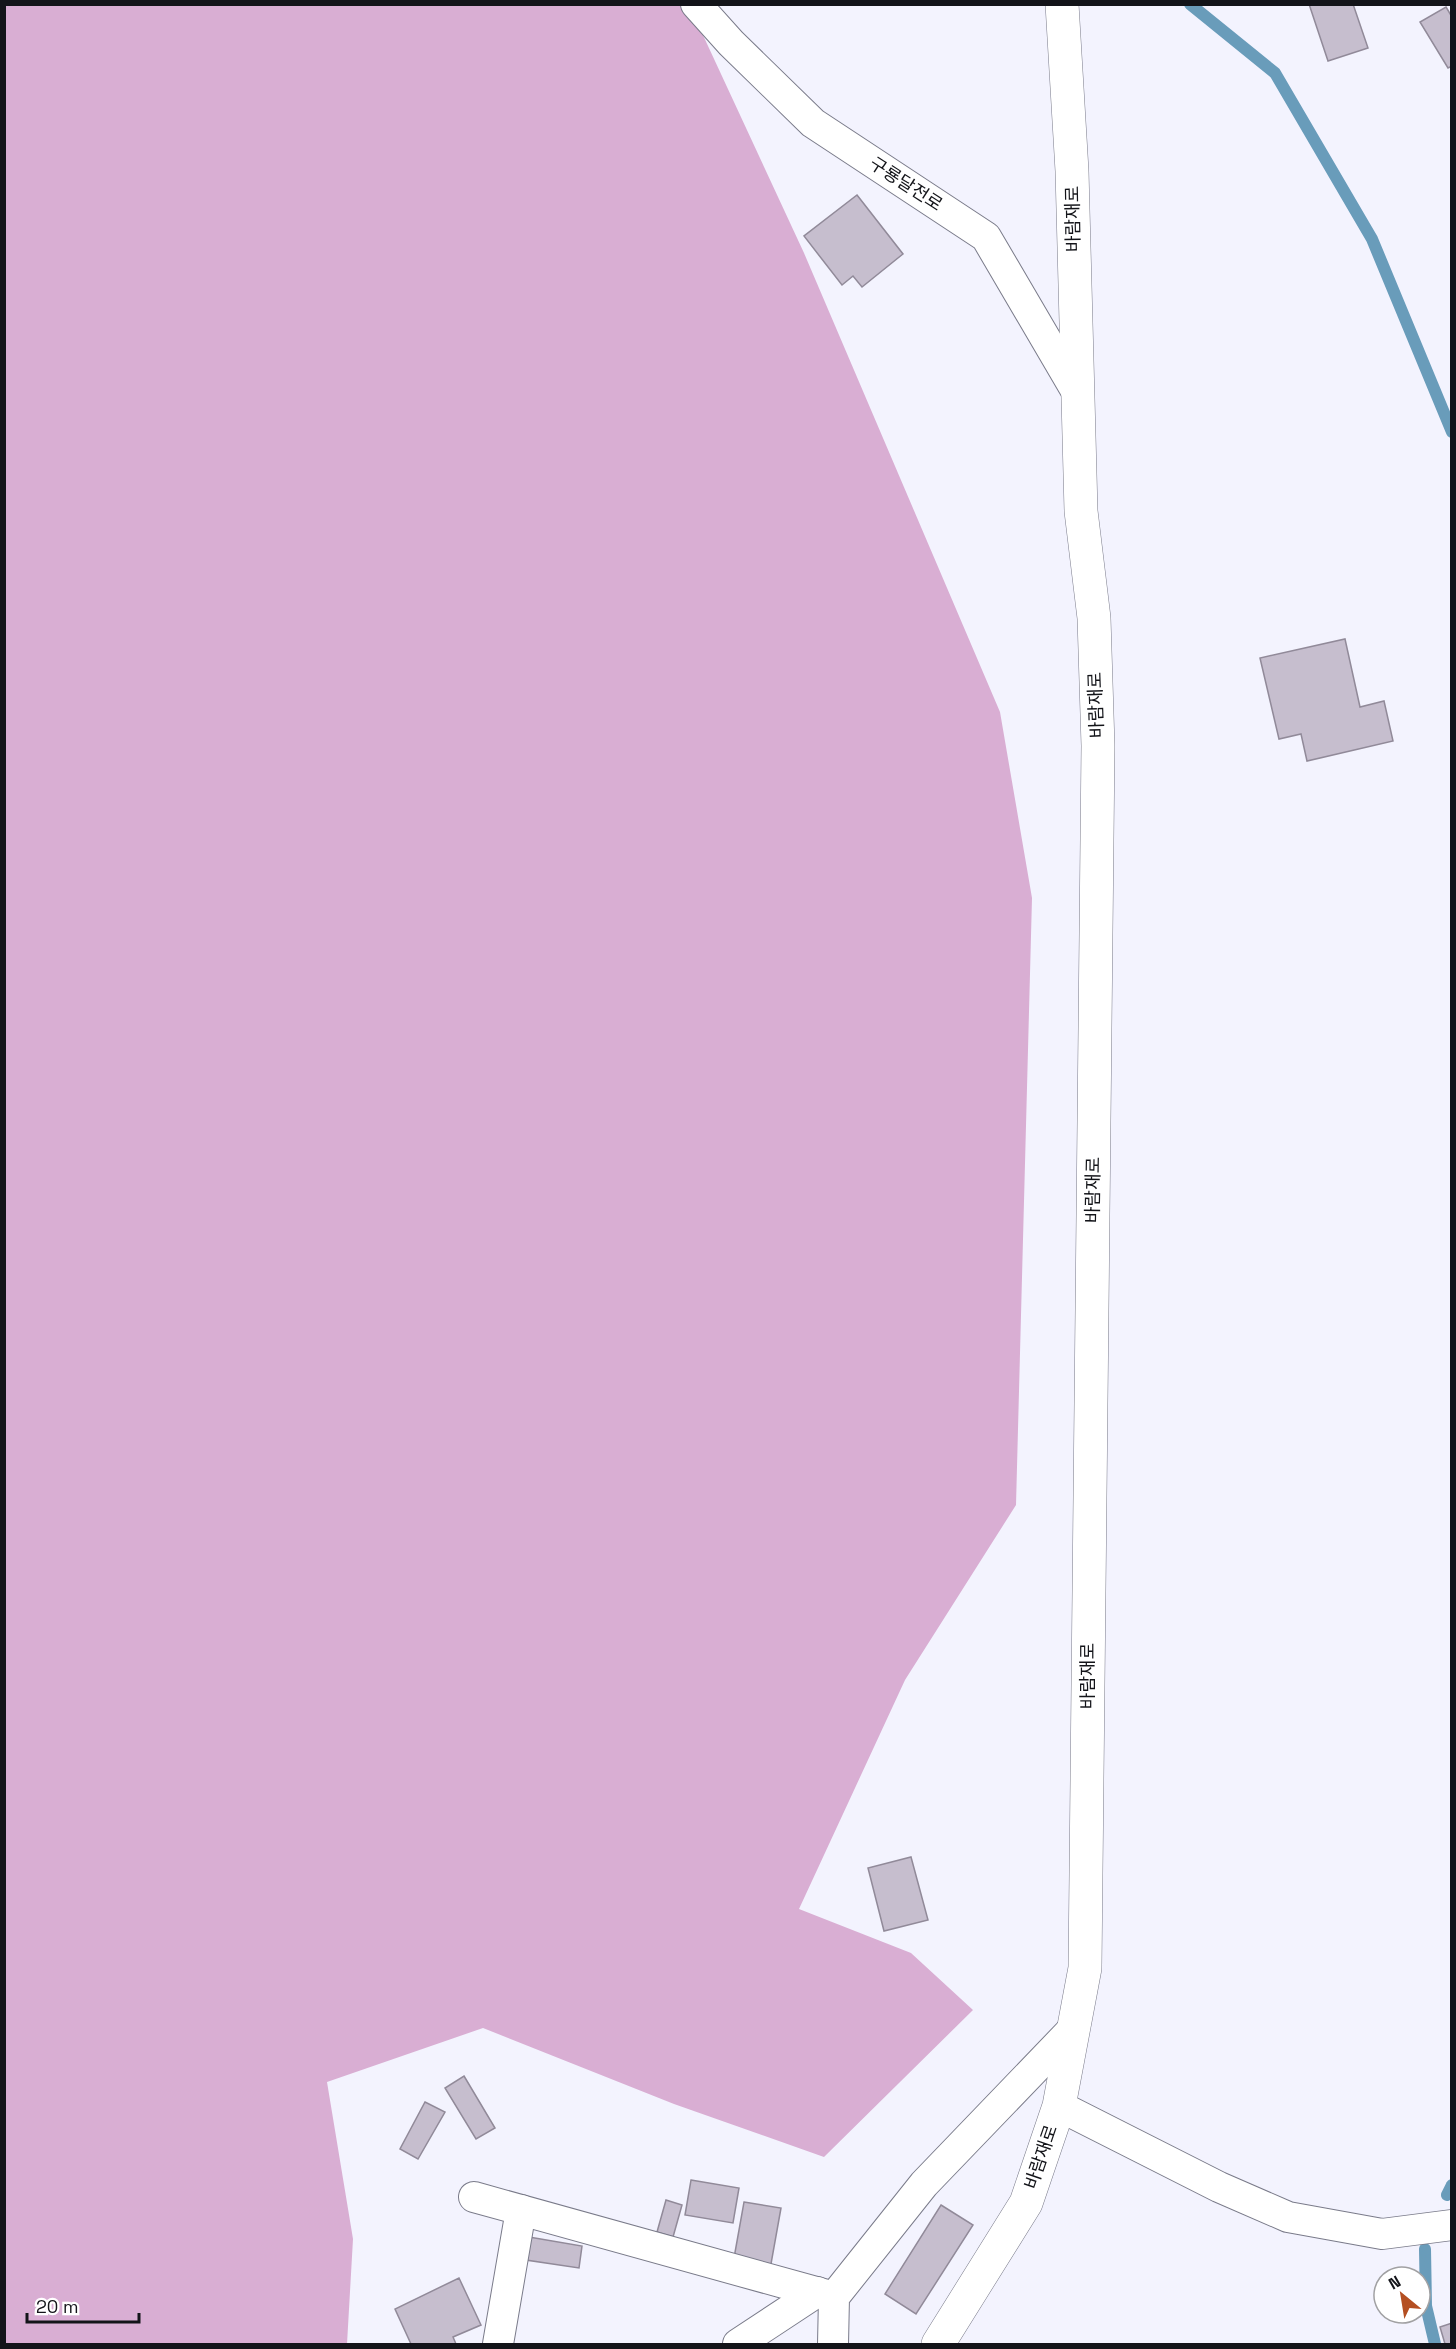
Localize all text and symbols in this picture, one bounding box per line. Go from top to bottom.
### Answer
street label: 구룡달전로 [865,151,947,216]
street label: 바람재로 [1060,186,1085,252]
street label: 바람재로 [1083,672,1108,739]
street label: 바람재로 [1080,1157,1105,1223]
street label: 바람재로 [1076,1643,1099,1709]
street label: 바람재로 [1019,2122,1062,2192]
north arrow [1372,2265,1432,2325]
text: N [1385,2271,1405,2294]
scale bar [27,2286,140,2324]
text: 20 m [36,2295,79,2318]

